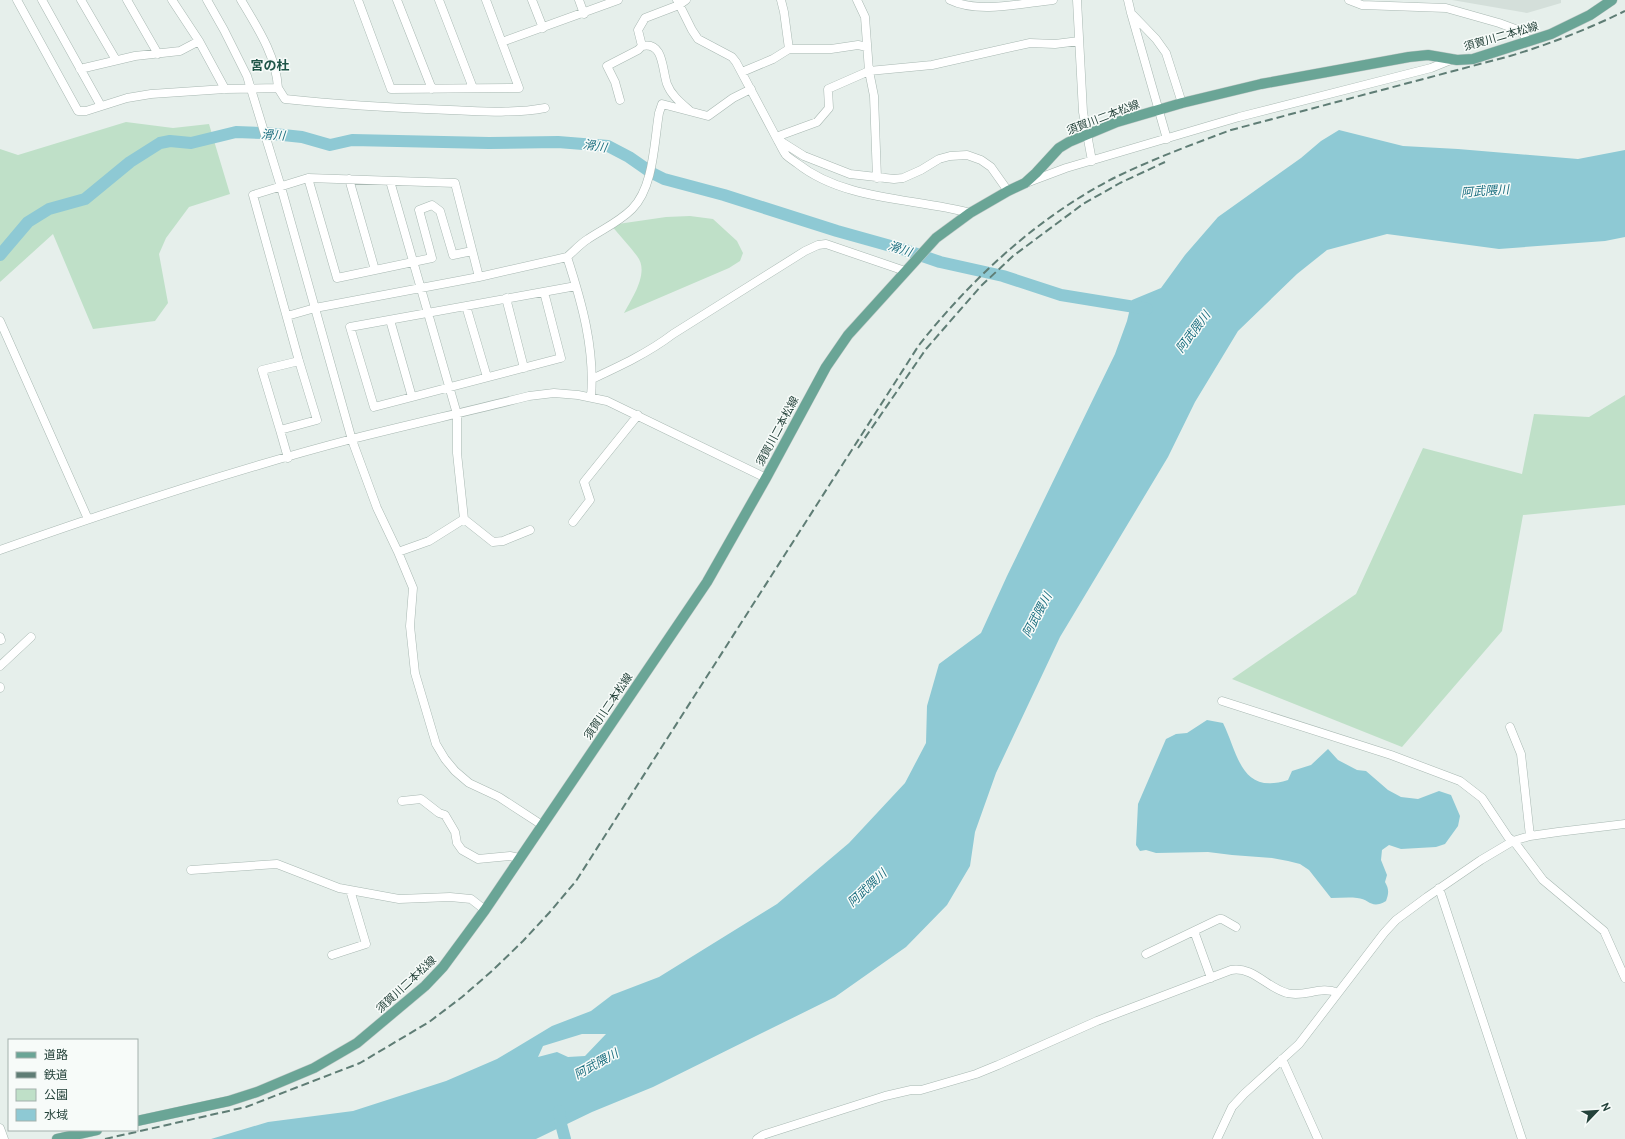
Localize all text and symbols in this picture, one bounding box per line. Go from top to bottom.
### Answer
street label: 須賀川二本松線 [1462,20,1540,54]
district label: 宮の杜 [250,59,290,75]
street label: 須賀川二本松線 [1065,98,1142,138]
water label: 滑川 [260,127,287,145]
water label: 滑川 [582,137,610,157]
water label: 阿武隈川 [1461,182,1512,202]
water label: 滑川 [886,239,915,262]
water label: 阿武隈川 [1173,307,1216,357]
street label: 須賀川二本松線 [754,394,802,469]
water label: 阿武隈川 [1020,589,1057,640]
street label: 須賀川二本松線 [581,671,636,742]
water label: 阿武隈川 [845,865,892,911]
street label: 須賀川二本松線 [374,953,440,1016]
legend [8,1039,138,1131]
water label: 阿武隈川 [572,1045,623,1084]
text: 道路 [44,1048,68,1064]
text: 鉄道 [44,1068,68,1084]
text: 公園 [44,1088,68,1104]
north arrow [1577,1091,1617,1131]
text: N [1597,1101,1613,1114]
text: 水域 [44,1108,68,1124]

